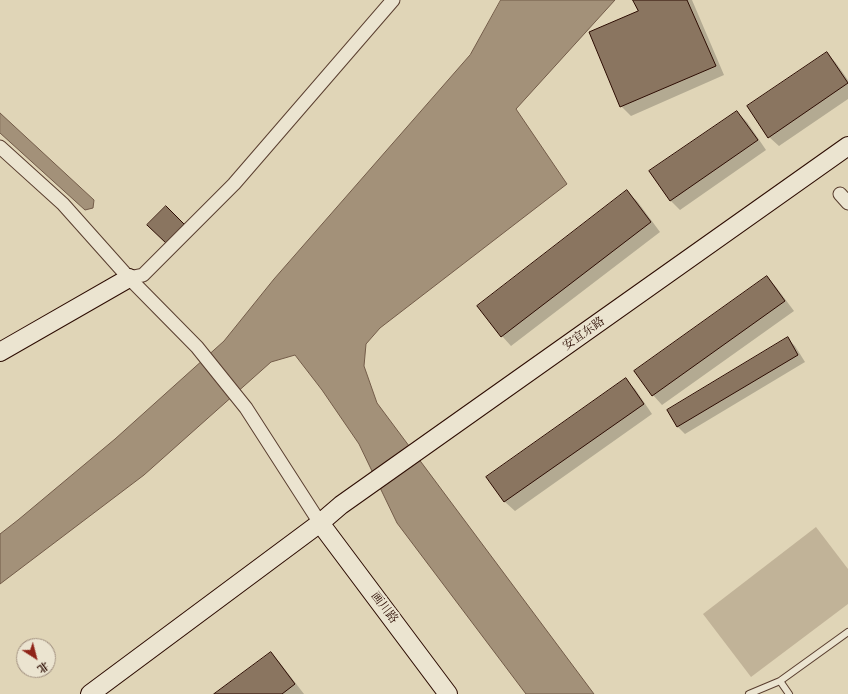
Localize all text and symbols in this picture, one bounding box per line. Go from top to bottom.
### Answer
street label: 安宜东路 [560,314,608,354]
street label: 画川路 [367,589,401,627]
north arrow [16,638,56,678]
text: 北 [34,658,52,677]

